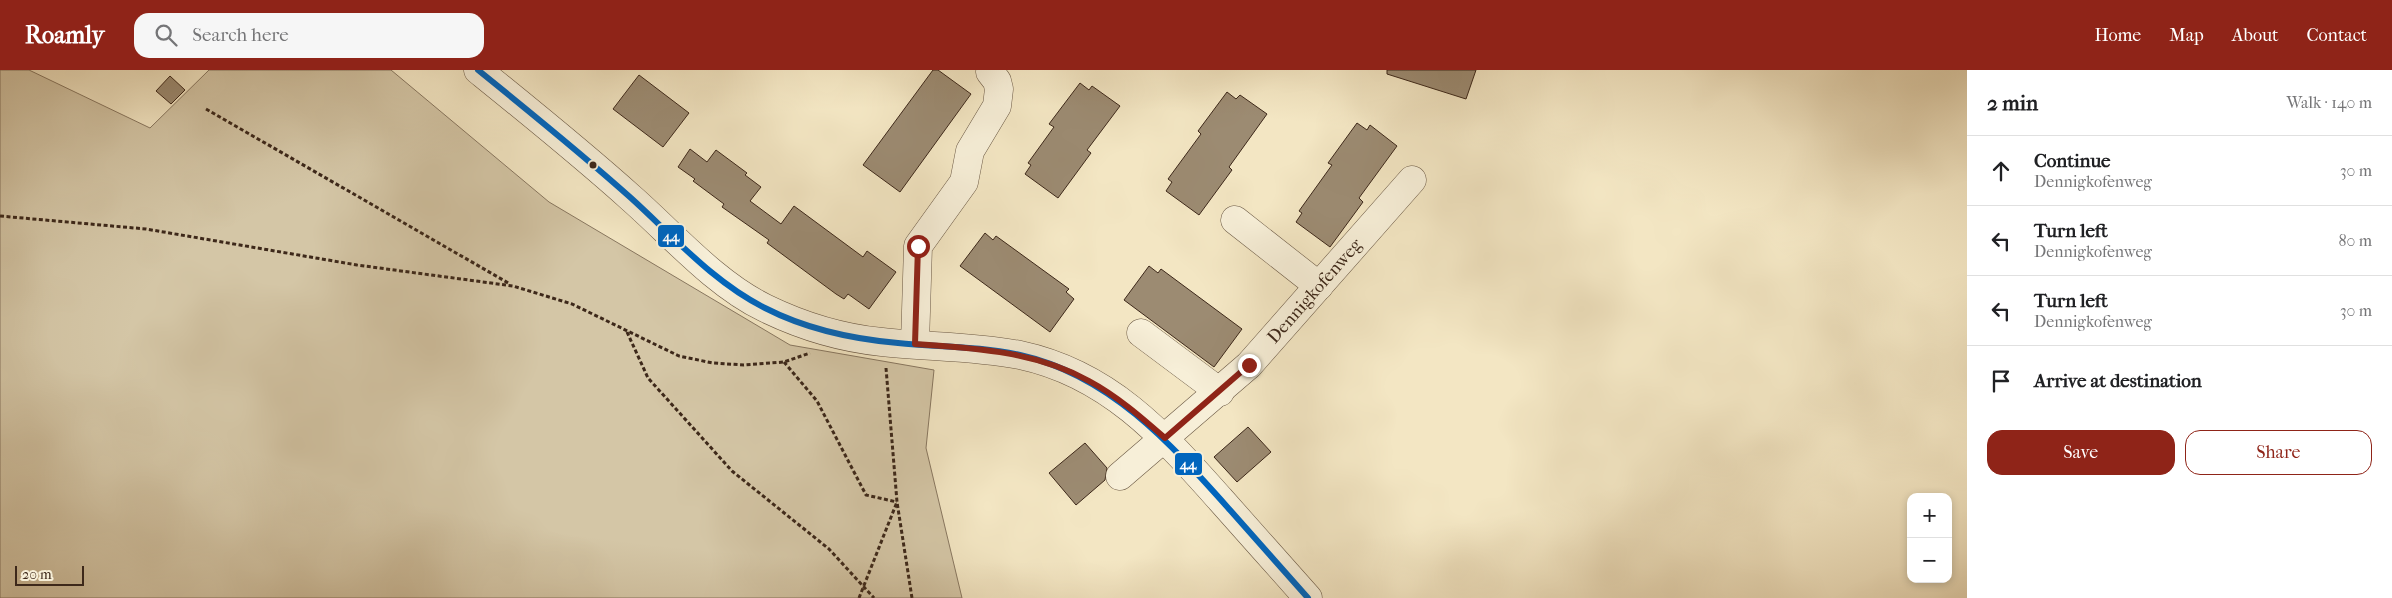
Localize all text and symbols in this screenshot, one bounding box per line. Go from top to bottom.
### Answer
search box [134,13,484,58]
text: Roamly [25,21,104,49]
icon: search [152,21,180,49]
text: Search here [192,24,289,46]
text: Home [2094,25,2141,46]
text: Map [2169,25,2204,46]
text: About [2232,25,2278,46]
text: Contact [2306,25,2367,46]
text: 2 min [1987,91,2038,115]
text: Walk · 140 m [2287,93,2372,112]
text: Continue [2034,150,2110,172]
icon: ahead [1987,157,2015,185]
unlabelled marker [588,160,598,170]
text: 30 m [2340,161,2372,180]
text: Dennigkofenweg [2034,172,2152,191]
text: Turn left [2034,220,2108,242]
line badge: 44 [657,224,685,248]
icon: left [1987,227,2015,255]
text: 44 [662,228,680,245]
text: 80 m [2338,231,2372,250]
street label: Dennigkofenweg [1263,234,1366,348]
route start [907,235,930,258]
text: Dennigkofenweg [2034,242,2152,261]
text: Turn left [2034,290,2108,312]
icon: left [1987,297,2015,325]
text: 30 m [2340,301,2372,320]
text: Dennigkofenweg [2034,312,2152,331]
route end [1238,354,1261,377]
icon: arrive [1987,367,2015,395]
text: Arrive at destination [2034,370,2202,392]
button: Save [1987,430,2175,475]
button: Share [2185,430,2372,475]
line badge: 44 [1174,452,1203,476]
text: 44 [1179,456,1197,473]
map controls [1907,493,1952,583]
button: + [1907,493,1952,538]
button: − [1907,538,1952,583]
scale bar [15,563,84,586]
text: 20 m [22,566,52,583]

